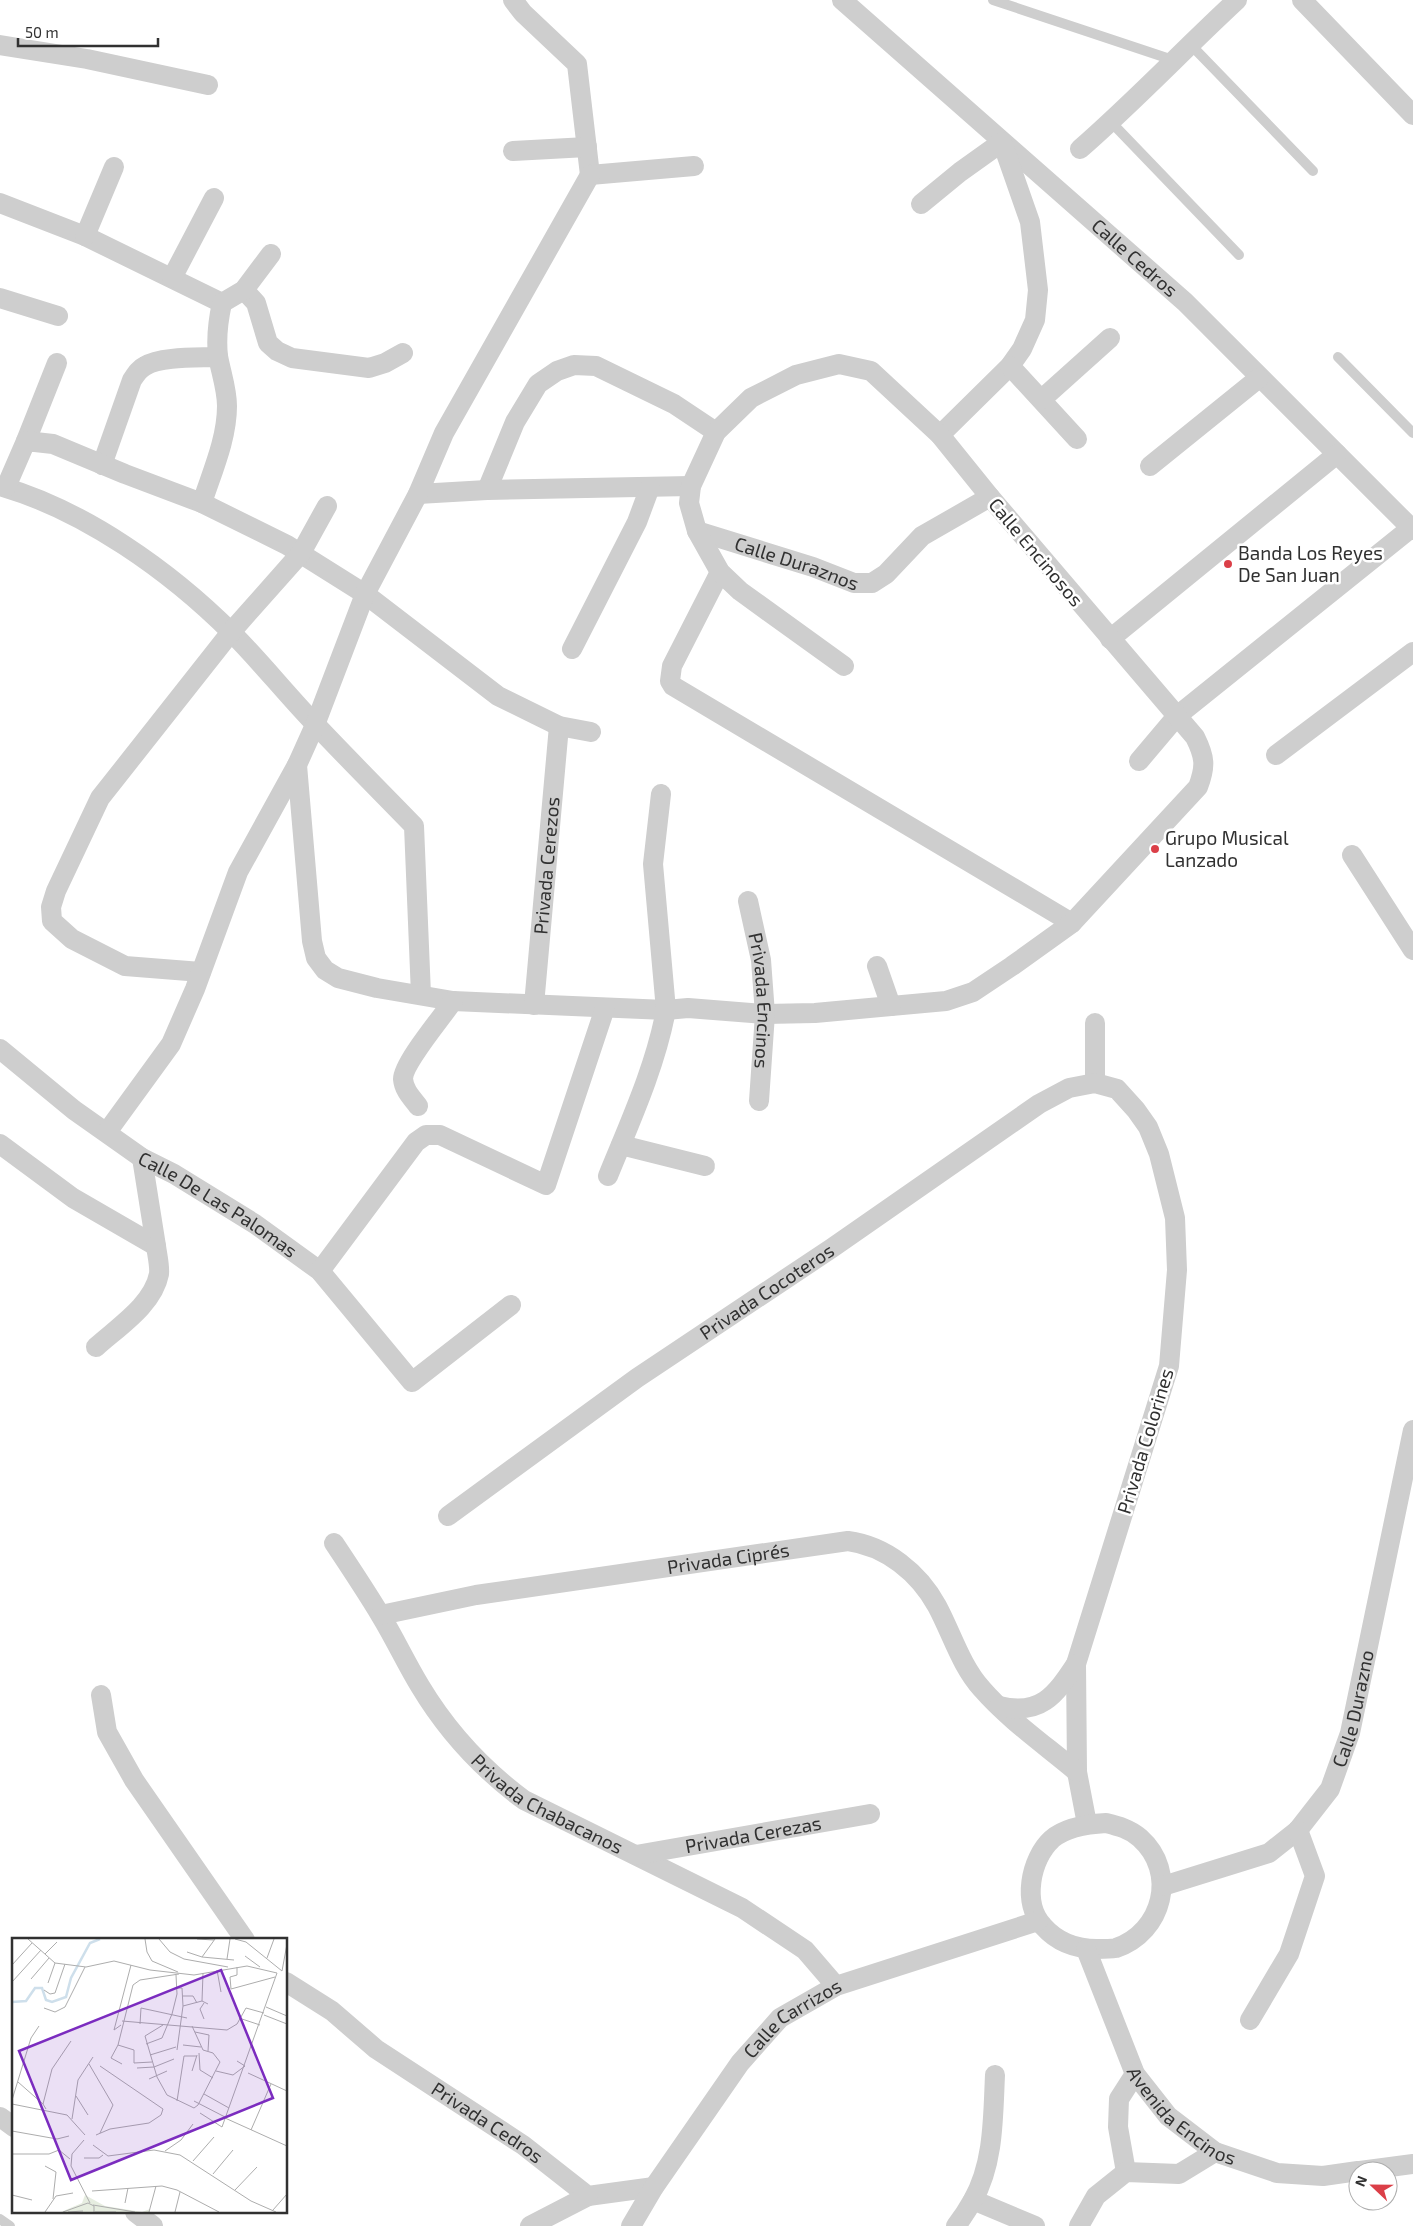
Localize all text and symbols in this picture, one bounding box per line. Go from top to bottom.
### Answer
scale bar [18,15,158,47]
text: 50 m [25,23,59,41]
street label: Calle Cedros [1087,213,1183,301]
street label: Calle Encinosos [984,493,1088,611]
street label: Calle Duraznos [732,531,862,595]
place label: Banda Los Reyes De San Juan [1238,541,1383,586]
marker: Banda Los Reyes De San Juan [1222,558,1234,570]
street label: Privada Cerezos [528,796,564,935]
place label: Grupo Musical Lanzado [1165,826,1289,871]
marker: Grupo Musical Lanzado [1149,843,1161,855]
street label: Privada Encinos [744,930,777,1070]
street label: Calle De Las Palomas [135,1146,302,1262]
street label: Privada Cocoteros [695,1238,838,1344]
street label: Privada Colorines [1111,1365,1178,1516]
street label: Privada Ciprés [665,1538,791,1578]
street label: Calle Durazno [1327,1648,1378,1770]
street label: Privada Chabacanos [467,1749,627,1858]
street label: Privada Cerezas [683,1811,823,1857]
inset map [12,1938,288,2214]
street label: Calle Carrizos [738,1973,845,2062]
street label: Avenida Encinos [1122,2064,1239,2169]
street label: Privada Cedros [428,2077,548,2168]
north arrow [1348,2161,1398,2211]
text: N [1351,2173,1370,2189]

